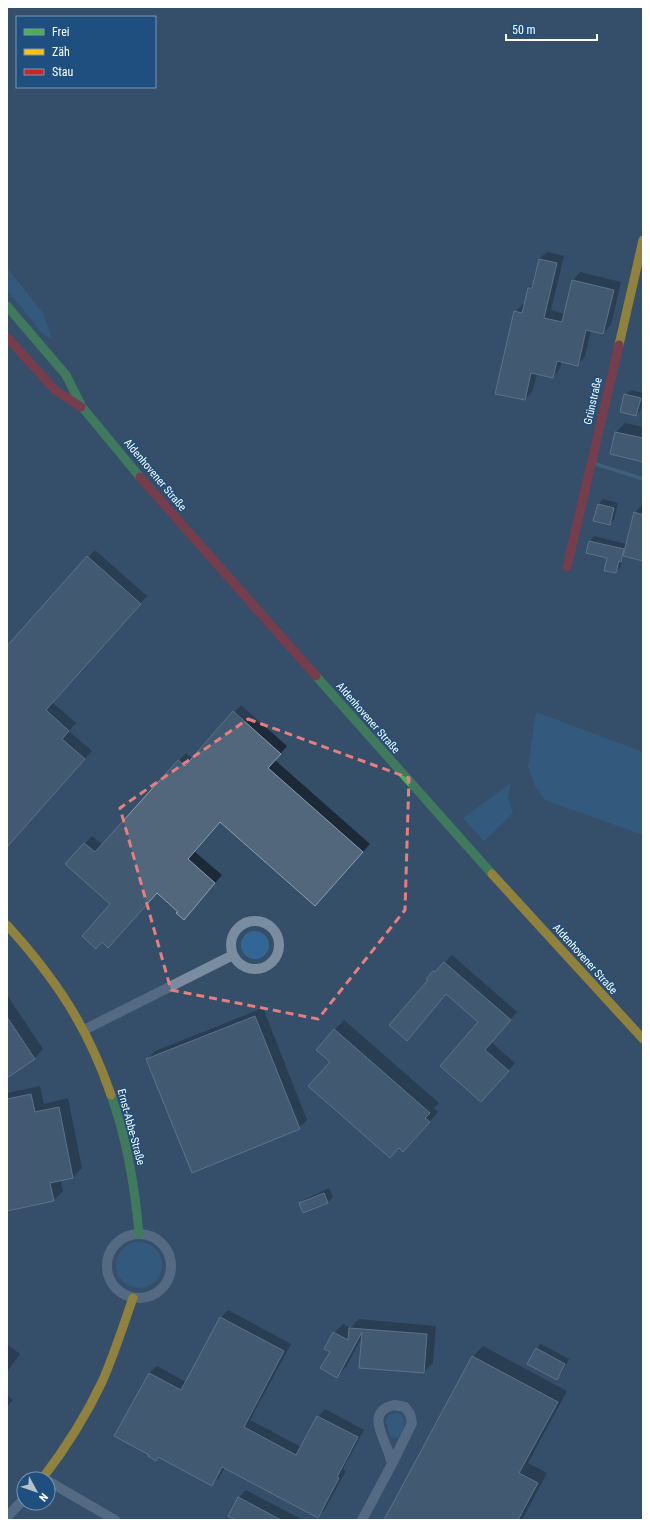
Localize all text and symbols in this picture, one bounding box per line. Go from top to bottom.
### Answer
legend [16,16,156,88]
scale bar [506,16,597,42]
text: 50 m [512,23,536,37]
text: Frei [52,25,70,39]
text: Zäh [52,45,70,59]
text: Stau [52,65,74,79]
street label: Grünstraße [581,376,605,426]
street label: Aldenhovener Straße [121,436,189,514]
street label: Aldenhovener Straße [334,680,402,756]
street label: Aldenhovener Straße [550,921,620,997]
street label: Ernst-Abbe-Straße [115,1087,147,1167]
north arrow [16,1471,56,1511]
text: N [36,1490,50,1504]

